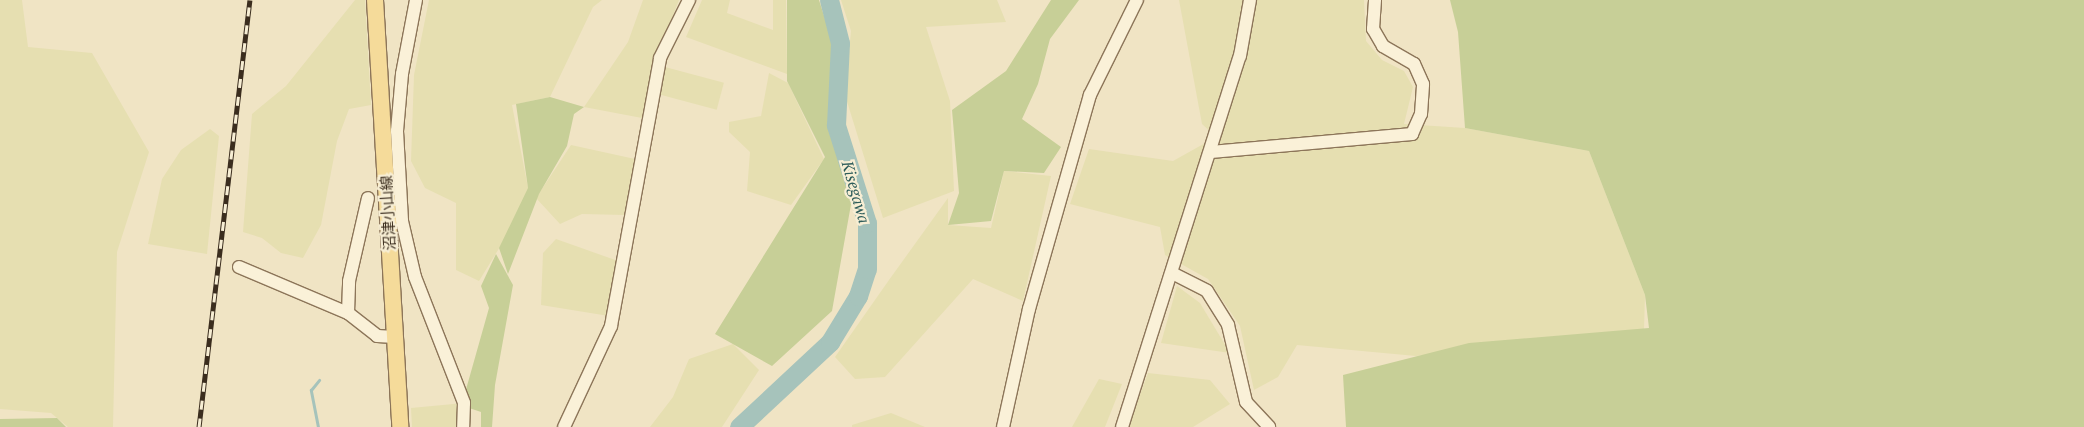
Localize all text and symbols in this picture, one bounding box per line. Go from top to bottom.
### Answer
water label: Kisegawa [838,158,874,226]
street label: 沼津小山線 [377,175,399,251]

